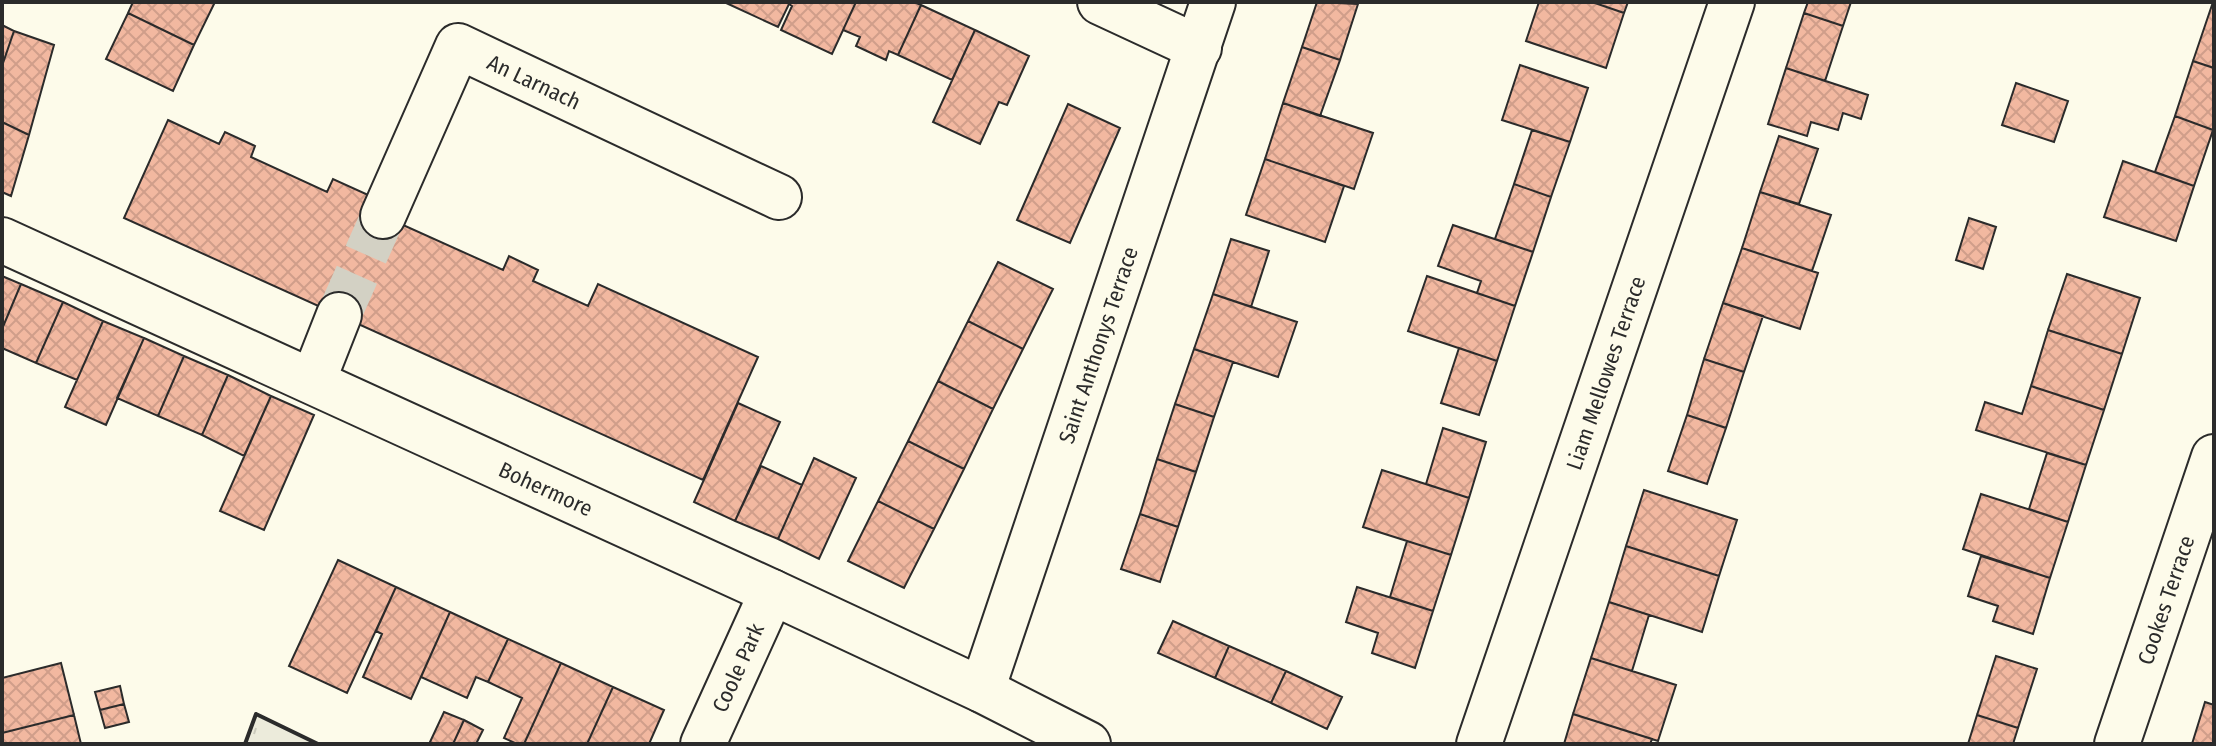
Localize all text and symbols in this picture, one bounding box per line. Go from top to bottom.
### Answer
street label: An Larnach [483,48,585,115]
street label: Saint Anthonys Terrace [1052,243,1143,447]
street label: Liam Mellowes Terrace [1560,273,1651,473]
street label: Bohermore [495,456,597,522]
street label: Cookes Terrace [2131,532,2200,668]
street label: Coole Park [706,618,770,716]

